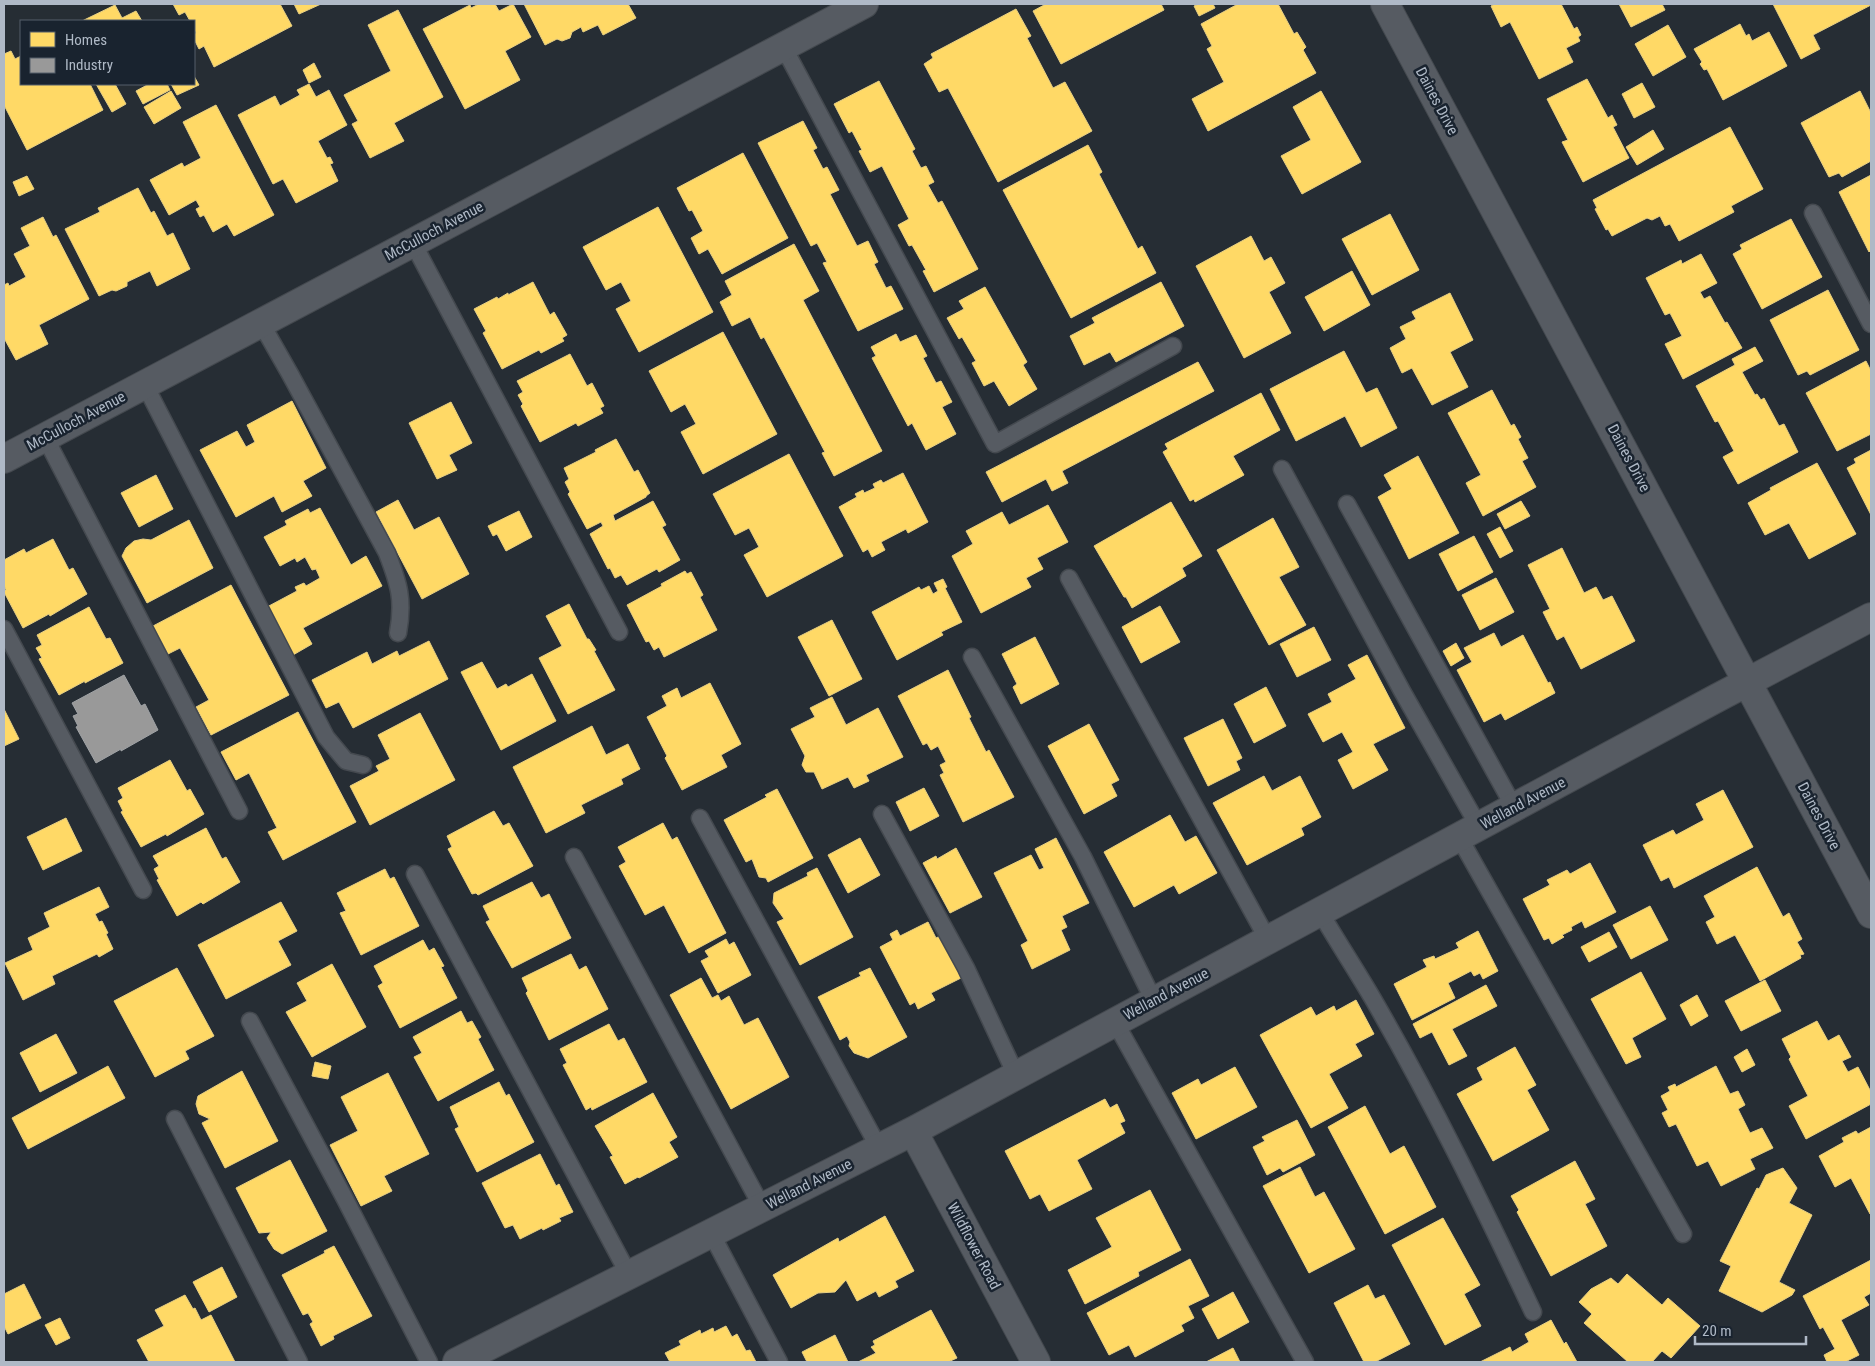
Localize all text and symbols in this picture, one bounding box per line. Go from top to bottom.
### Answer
legend [20,20,195,85]
text: Homes [65,31,107,49]
text: Industry [65,56,113,74]
street label: Daines Drive [1412,64,1462,138]
street label: McCulloch Avenue [382,197,486,265]
street label: McCulloch Avenue [24,387,128,455]
street label: Daines Drive [1604,421,1654,495]
street label: Welland Avenue [1477,773,1569,833]
street label: Daines Drive [1794,779,1844,853]
street label: Welland Avenue [1120,964,1212,1024]
street label: Welland Avenue [763,1155,855,1213]
street label: Wildflower Road [944,1199,1004,1293]
scale bar [1695,1314,1806,1346]
text: 20 m [1702,1322,1732,1340]

